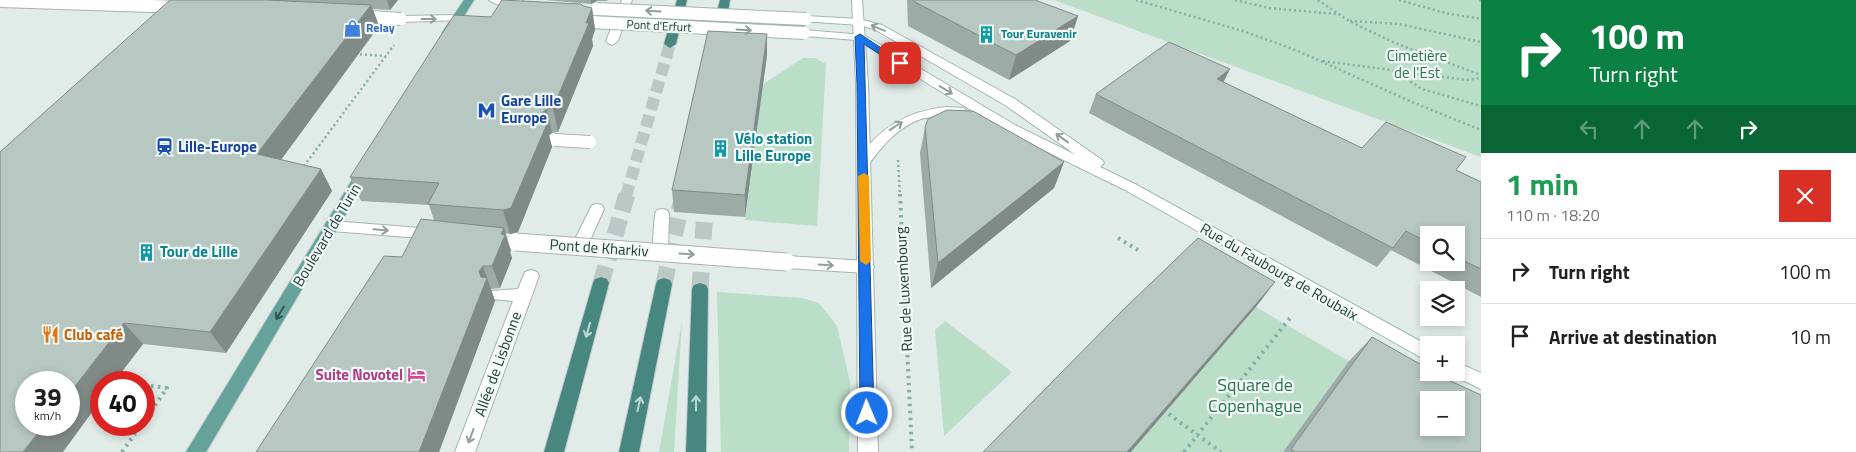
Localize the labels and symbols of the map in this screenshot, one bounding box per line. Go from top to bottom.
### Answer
one-way arrow [645,7,661,16]
one-way arrow [421,14,437,24]
street label: Pont d'Erfurt [626,14,693,37]
shop icon: Relay [342,18,362,38]
place label: Relay [366,18,395,37]
one-way arrow [871,22,886,32]
building icon: Tour Euravenir [977,24,997,44]
place label: Tour Euravenir [1001,24,1077,43]
one-way arrow [736,26,752,35]
pin [879,42,921,84]
park label: Cimetière de l'Est [1387,44,1447,84]
one-way arrow [938,85,952,95]
place label: Gare Lille Europe [501,89,561,129]
metro station icon: Gare Lille Europe [477,100,497,120]
one-way arrow [889,120,903,130]
place label: Vélo station Lille Europe [735,127,812,167]
one-way arrow [1055,133,1069,143]
place label: Lille-Europe [178,135,257,158]
station icon: Lille-Europe [154,137,174,157]
building icon: Vélo station Lille Europe [711,138,731,158]
street label: Boulevard de Turin [287,179,367,291]
street label: Rue du Faubourg de Roubaix [1196,217,1363,326]
one-way arrow [372,225,388,235]
street label: Rue de Luxembourg [889,226,918,352]
street label: Pont de Kharkiv [549,233,649,262]
place label: Tour de Lille [160,240,238,263]
building icon: Tour de Lille [136,242,156,262]
one-way arrow [679,250,695,259]
one-way arrow [818,260,834,269]
one-way arrow [275,306,285,320]
street label: Allée de Lisbonne [468,308,527,419]
one-way arrow [583,321,592,337]
place label: Club café [64,323,124,346]
restaurant icon: Club café [40,325,60,345]
place label: Suite Novotel [316,363,403,386]
hotel icon: Suite Novotel [407,365,427,385]
speed limit sign: 40 [90,371,155,436]
park label: Square de Copenhague [1208,371,1302,419]
position arrow [840,386,892,438]
one-way arrow [691,396,701,412]
one-way arrow [635,397,644,413]
one-way arrow [466,428,475,443]

